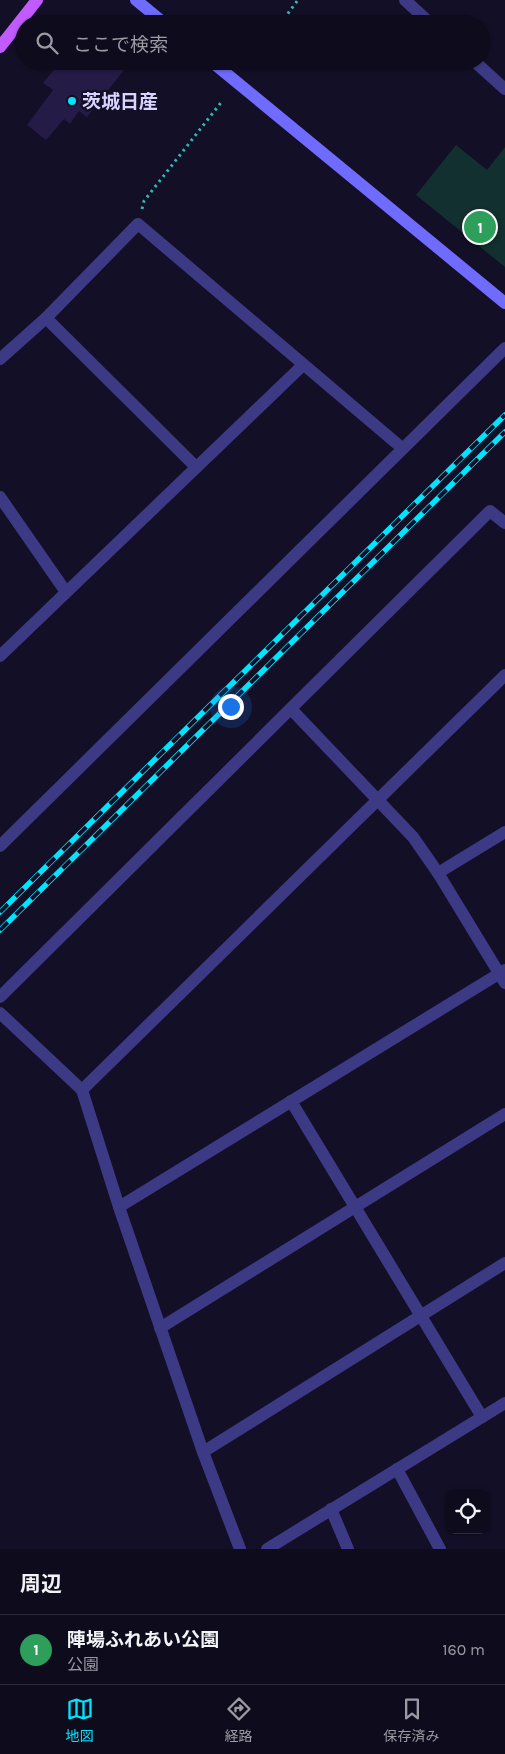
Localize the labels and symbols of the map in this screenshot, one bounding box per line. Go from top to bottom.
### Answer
place label: 茨城日産 [82,91,158,113]
marker: 茨城日産 [66,95,78,107]
pin: 1 [464,208,496,246]
your location [218,694,244,720]

